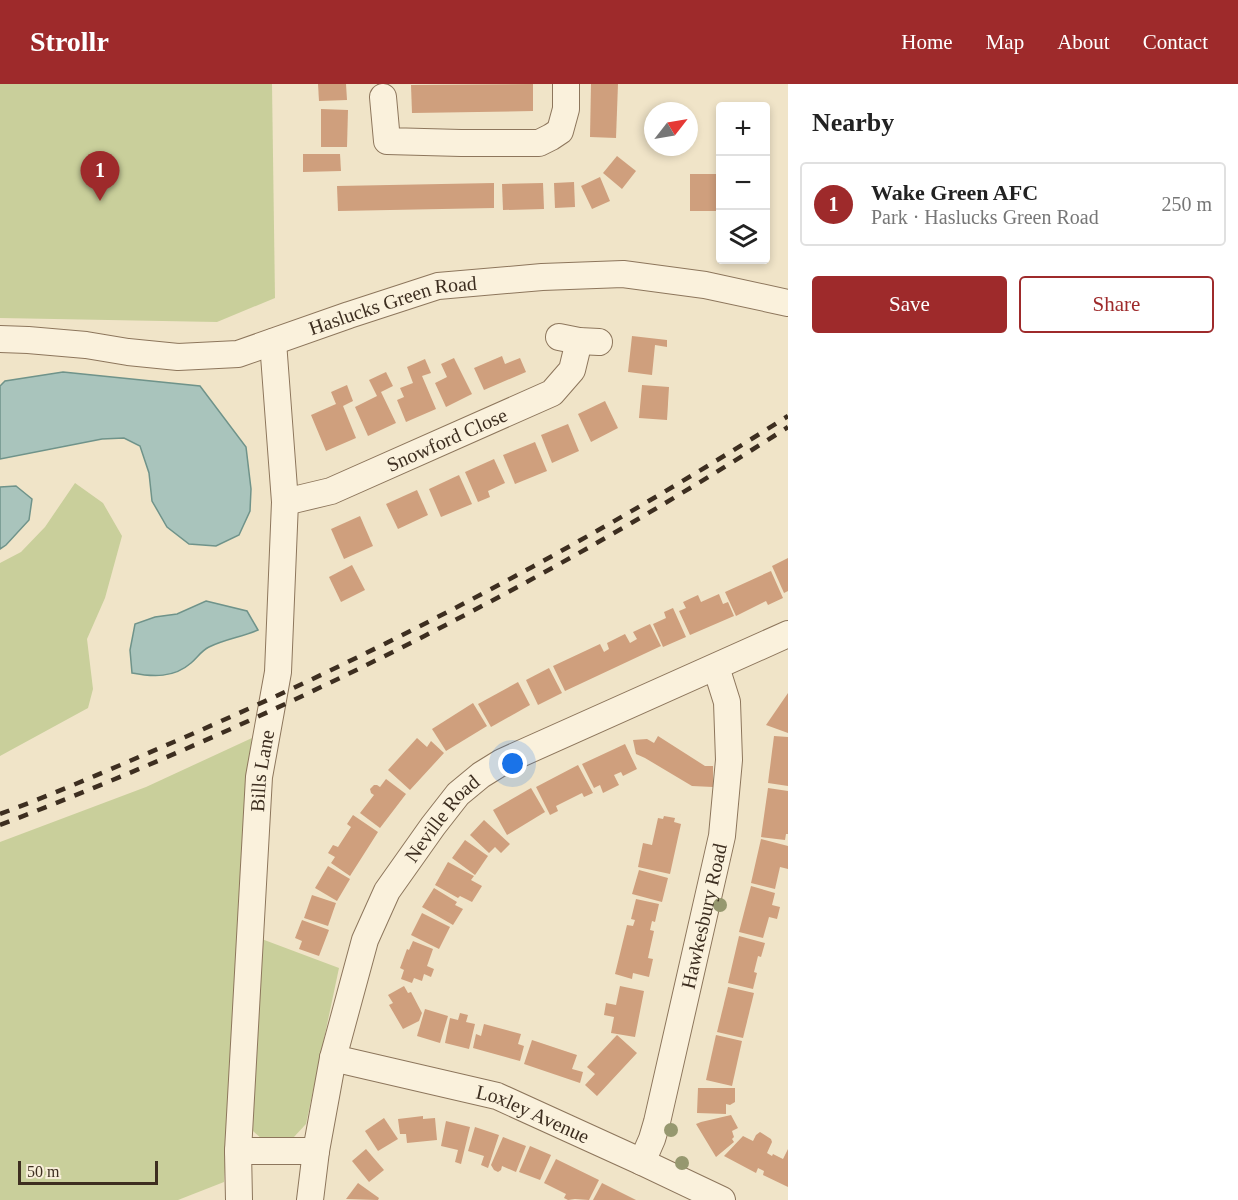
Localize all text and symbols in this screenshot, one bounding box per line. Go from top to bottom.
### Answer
text: Strollr [30,26,109,57]
text: Home [901,30,953,54]
text: Map [986,30,1024,54]
text: About [1057,30,1110,54]
text: Contact [1143,30,1208,54]
north arrow [644,102,698,156]
map controls [716,102,770,264]
button: + [716,102,770,156]
text: Nearby [812,108,894,137]
pin: 1 [80,152,120,201]
button: − [716,156,770,210]
text: Wake Green AFC [871,180,1038,205]
text: 1 [829,193,839,215]
text: 250 m [1161,193,1212,215]
text: Park · Haslucks Green Road [871,206,1099,228]
button: layers [716,210,770,264]
street label: Haslucks Green Road [306,272,478,339]
button: Save [812,276,1007,333]
button: Share [1019,276,1214,333]
street label: Snowford Close [383,403,511,476]
street label: Bills Lane [246,728,278,813]
your location [498,749,527,778]
street label: Neville Road [400,770,483,866]
street label: Hawkesbury Road [677,841,731,991]
street label: Loxley Avenue [474,1081,593,1148]
scale bar [18,1158,158,1186]
text: 50 m [27,1163,59,1180]

